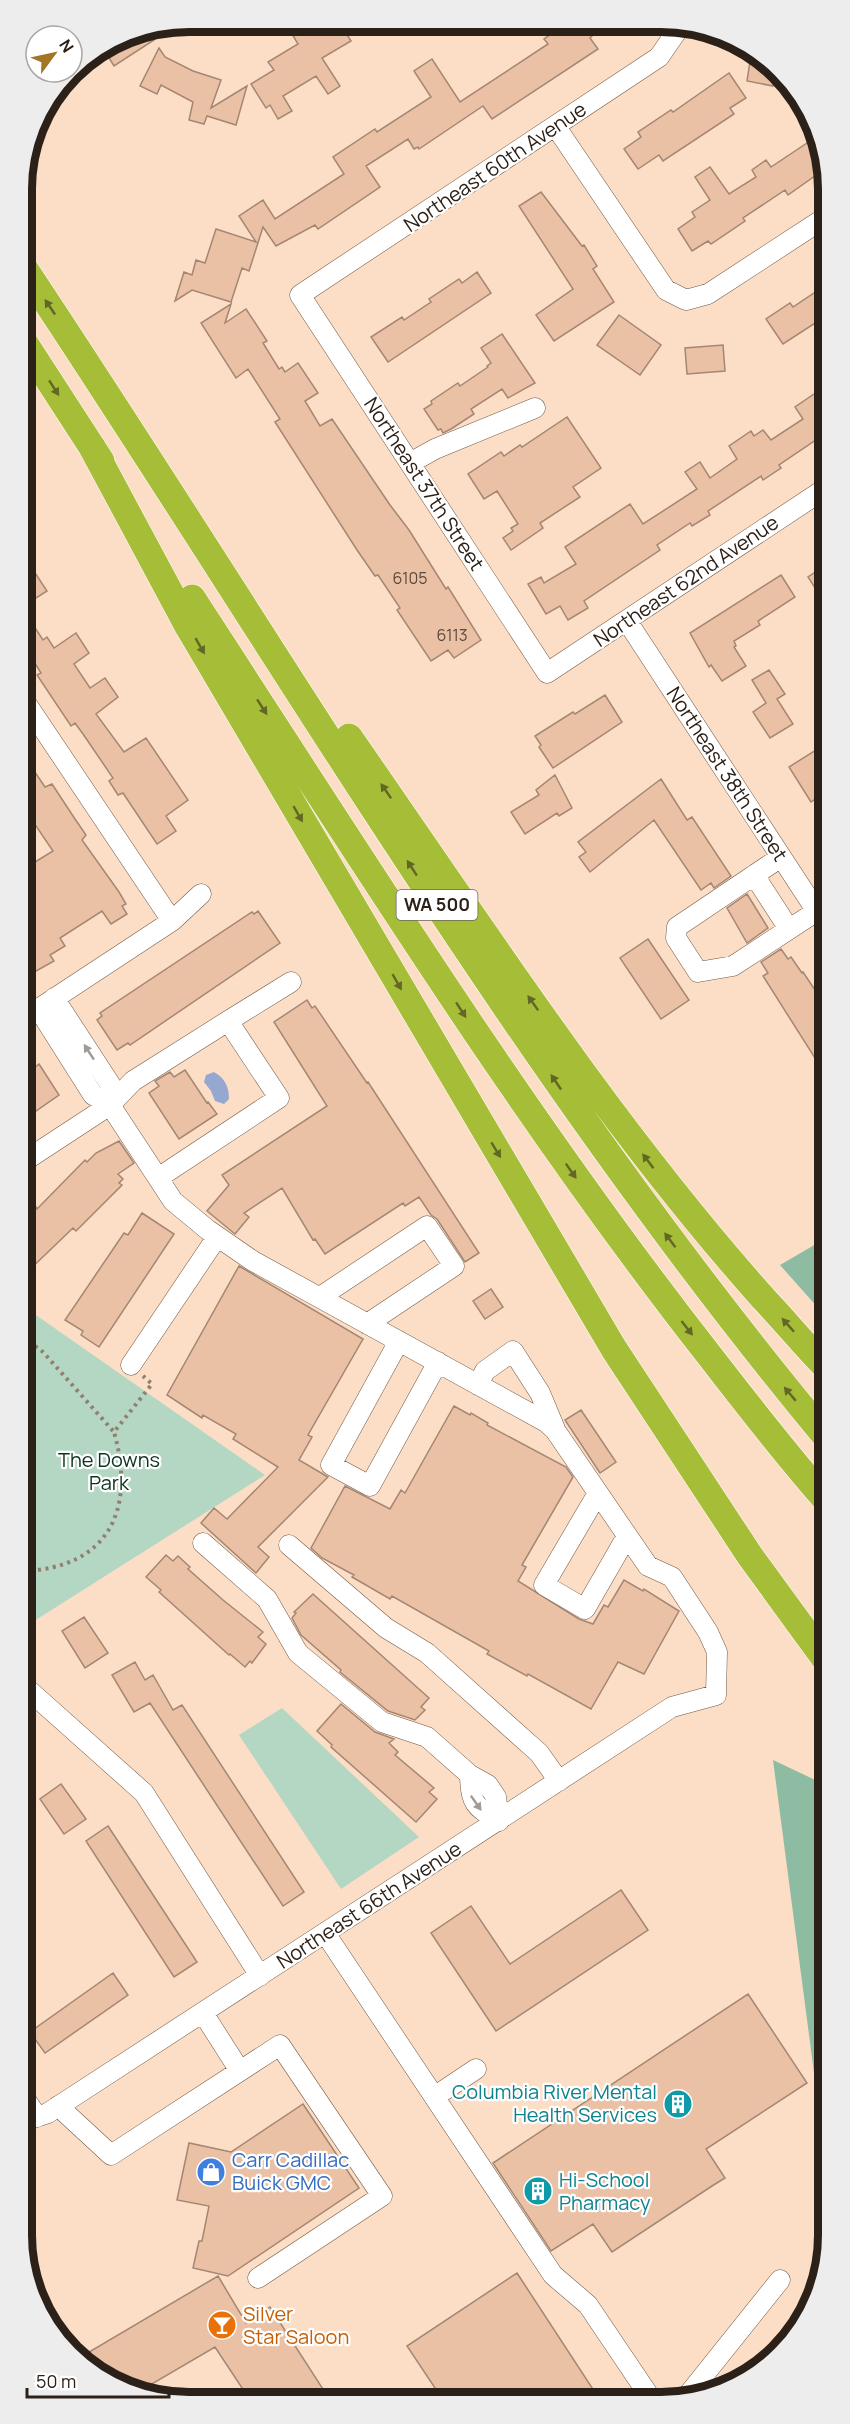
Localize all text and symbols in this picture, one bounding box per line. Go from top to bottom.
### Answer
north arrow [24,24,84,84]
text: N [54,35,79,57]
street label: Northeast 60th Avenue [398,95,591,238]
one-way arrow [44,300,56,316]
one-way arrow [48,379,59,396]
street label: Northeast 37th Street [358,392,491,576]
street label: Northeast 62nd Avenue [588,509,784,653]
house number: 6105 [393,567,427,589]
house number: 6113 [436,624,468,646]
one-way arrow [194,638,205,654]
street label: Northeast 38th Street [661,681,794,866]
one-way arrow [256,698,268,714]
one-way arrow [381,783,392,799]
one-way arrow [293,806,304,822]
one-way arrow [406,860,418,876]
road number: WA 500 [396,890,478,920]
one-way arrow [392,974,402,991]
one-way arrow [527,995,539,1011]
one-way arrow [455,1002,466,1018]
one-way arrow [84,1044,95,1060]
one-way arrow [551,1073,562,1090]
one-way arrow [491,1142,501,1159]
one-way arrow [641,1153,654,1169]
one-way arrow [565,1163,577,1179]
one-way arrow [665,1232,677,1247]
one-way arrow [782,1318,795,1333]
one-way arrow [681,1320,693,1335]
one-way arrow [784,1387,797,1402]
park label: The Downs Park [58,1446,160,1496]
one-way arrow [470,1794,482,1810]
street label: Northeast 66th Avenue [271,1835,466,1974]
place label: Columbia River Mental Health Services [452,2078,657,2128]
building icon: Columbia River Mental Health Services [662,2088,694,2120]
place label: Carr Cadillac Buick GMC [232,2146,349,2196]
shop icon: Carr Cadillac Buick GMC [195,2156,227,2188]
place label: Hi-School Pharmacy [559,2166,651,2216]
building icon: Hi-School Pharmacy [522,2175,554,2207]
place label: Silver Star Saloon [243,2300,349,2350]
bar icon: Silver Star Saloon [206,2309,238,2341]
scale bar [27,2361,170,2399]
text: 50 m [36,2369,76,2393]

